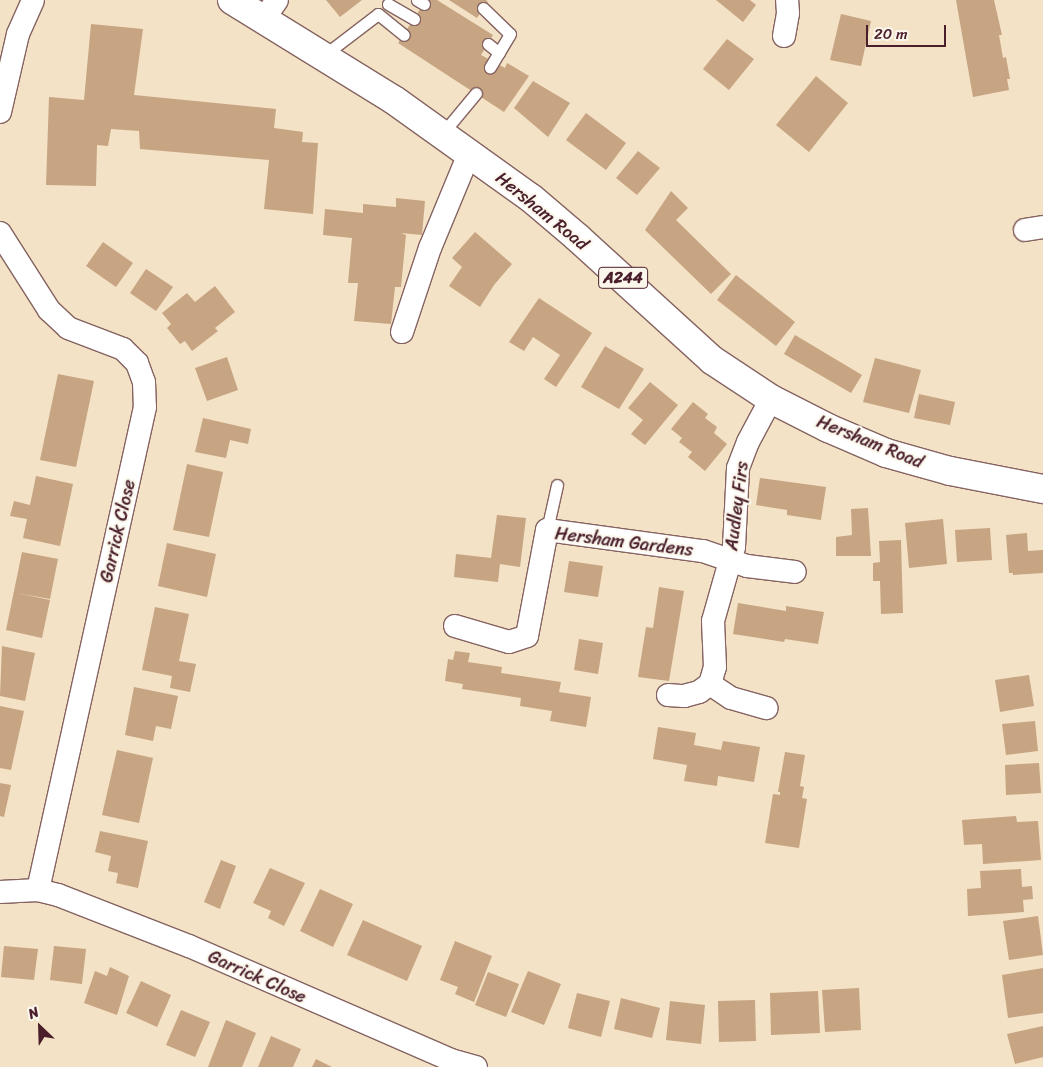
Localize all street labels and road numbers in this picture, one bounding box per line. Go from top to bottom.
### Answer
street label: Hersham Road [491,167,593,255]
road number: A244 [598,264,648,292]
street label: Hersham Road [813,411,927,473]
street label: Audley Firs [721,460,753,552]
street label: Garrick Close [96,477,140,585]
street label: Hersham Gardens [554,523,694,561]
street label: Garrick Close [204,946,310,1008]

